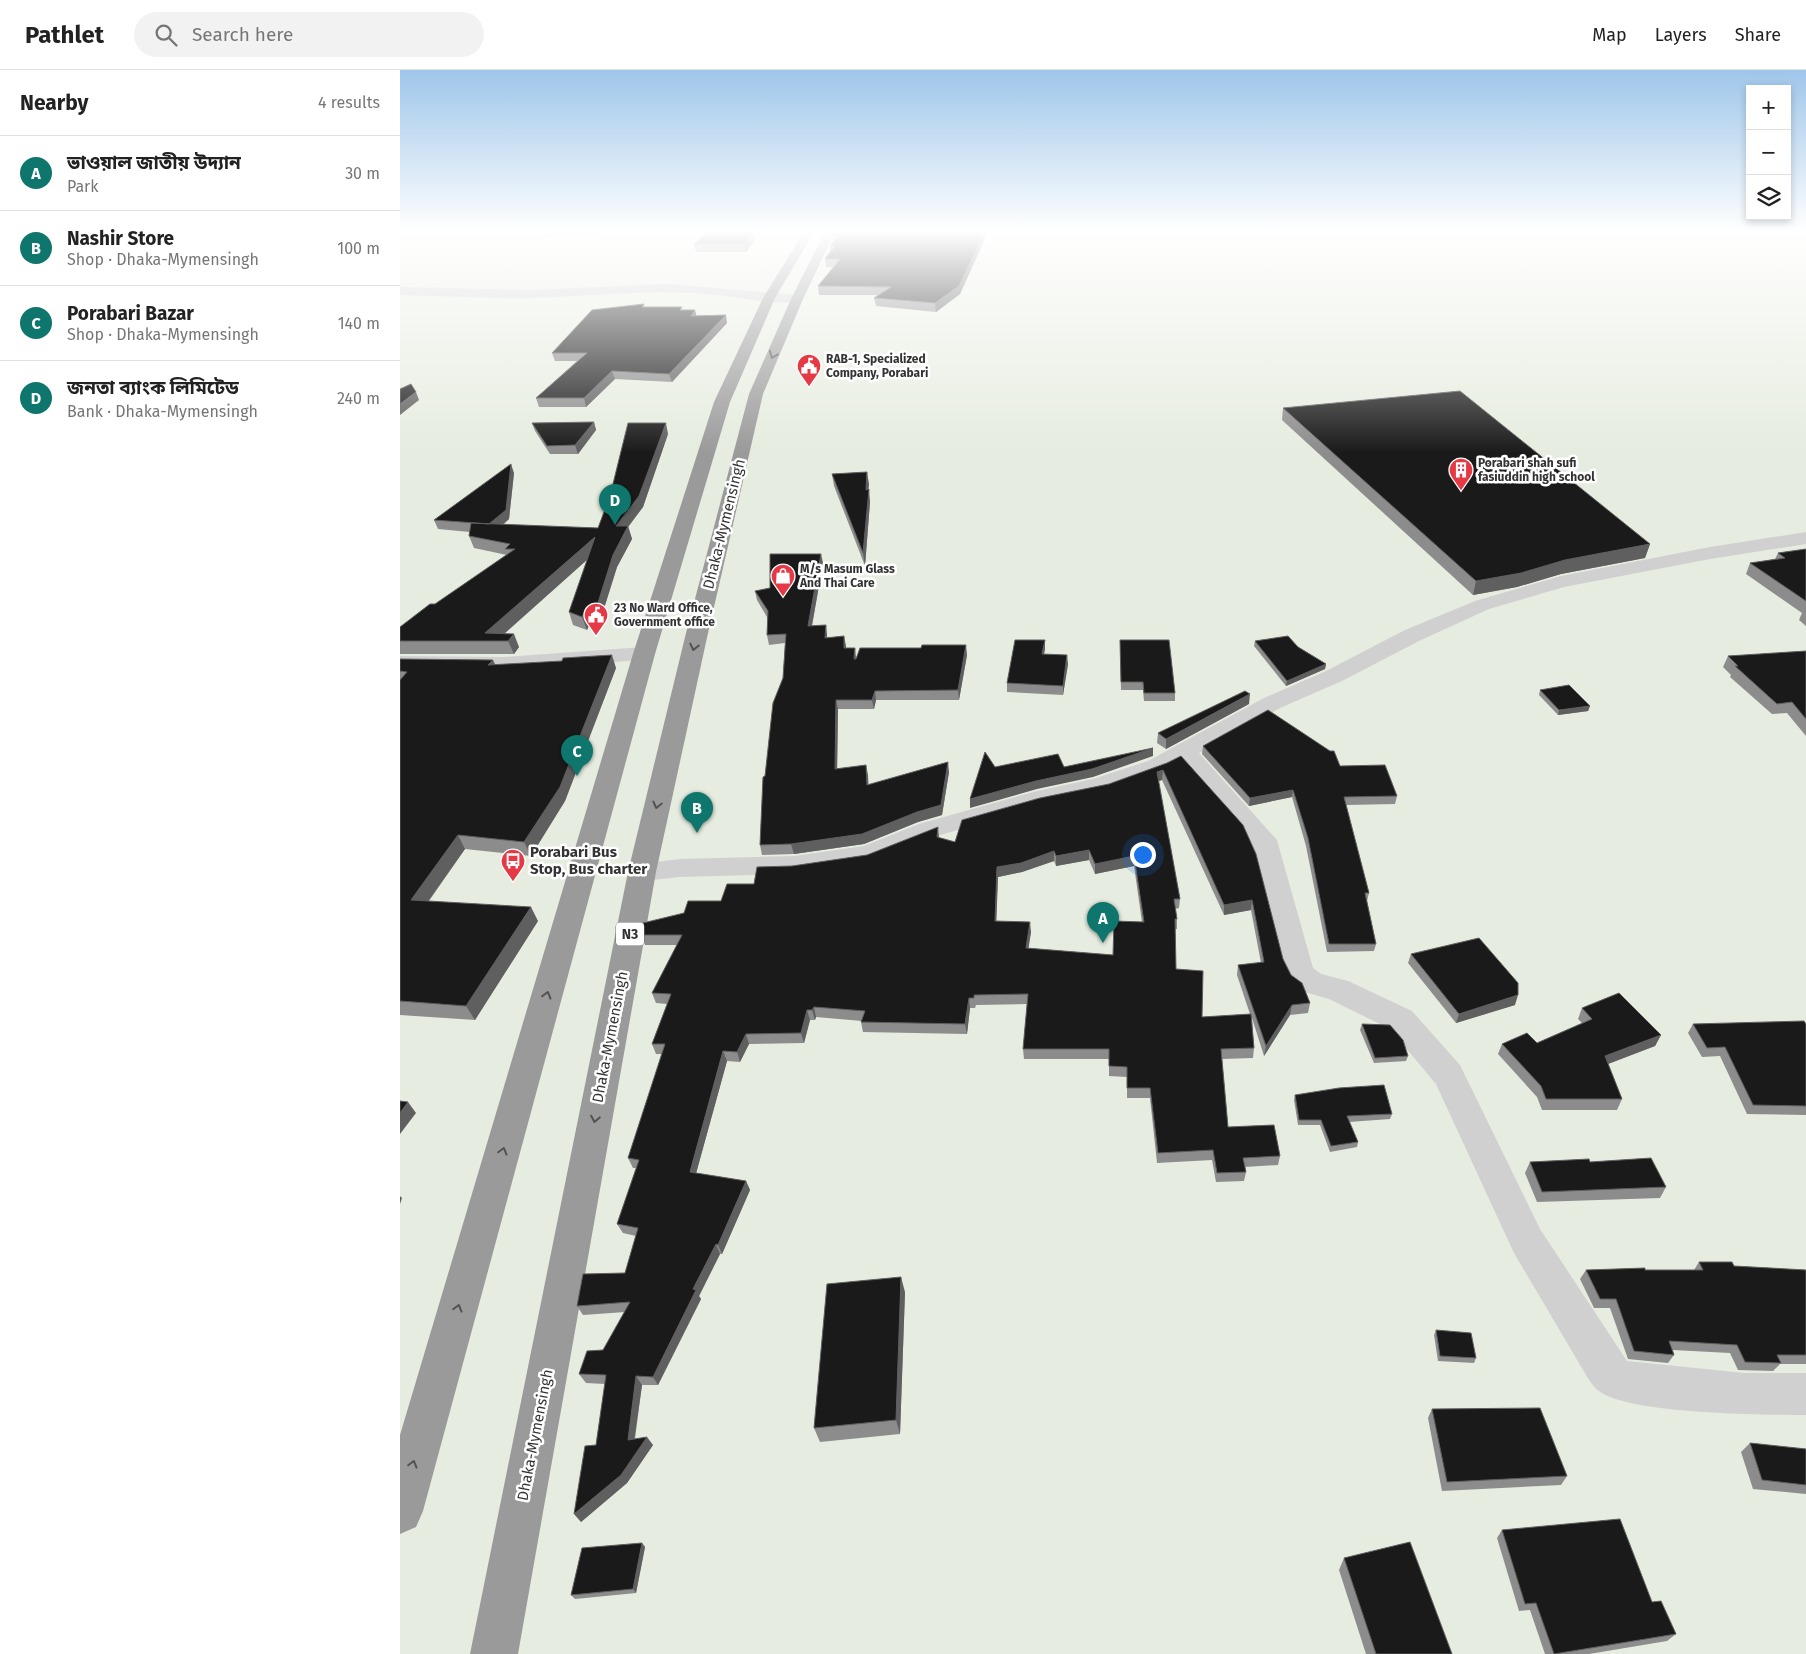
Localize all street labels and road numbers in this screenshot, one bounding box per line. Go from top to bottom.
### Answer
street label: Dhaka-Mymensingh [699,457,749,591]
road number: N3 [616,922,644,946]
street label: Dhaka-Mymensingh [588,970,632,1104]
street label: Dhaka-Mymensingh [513,1368,557,1502]

